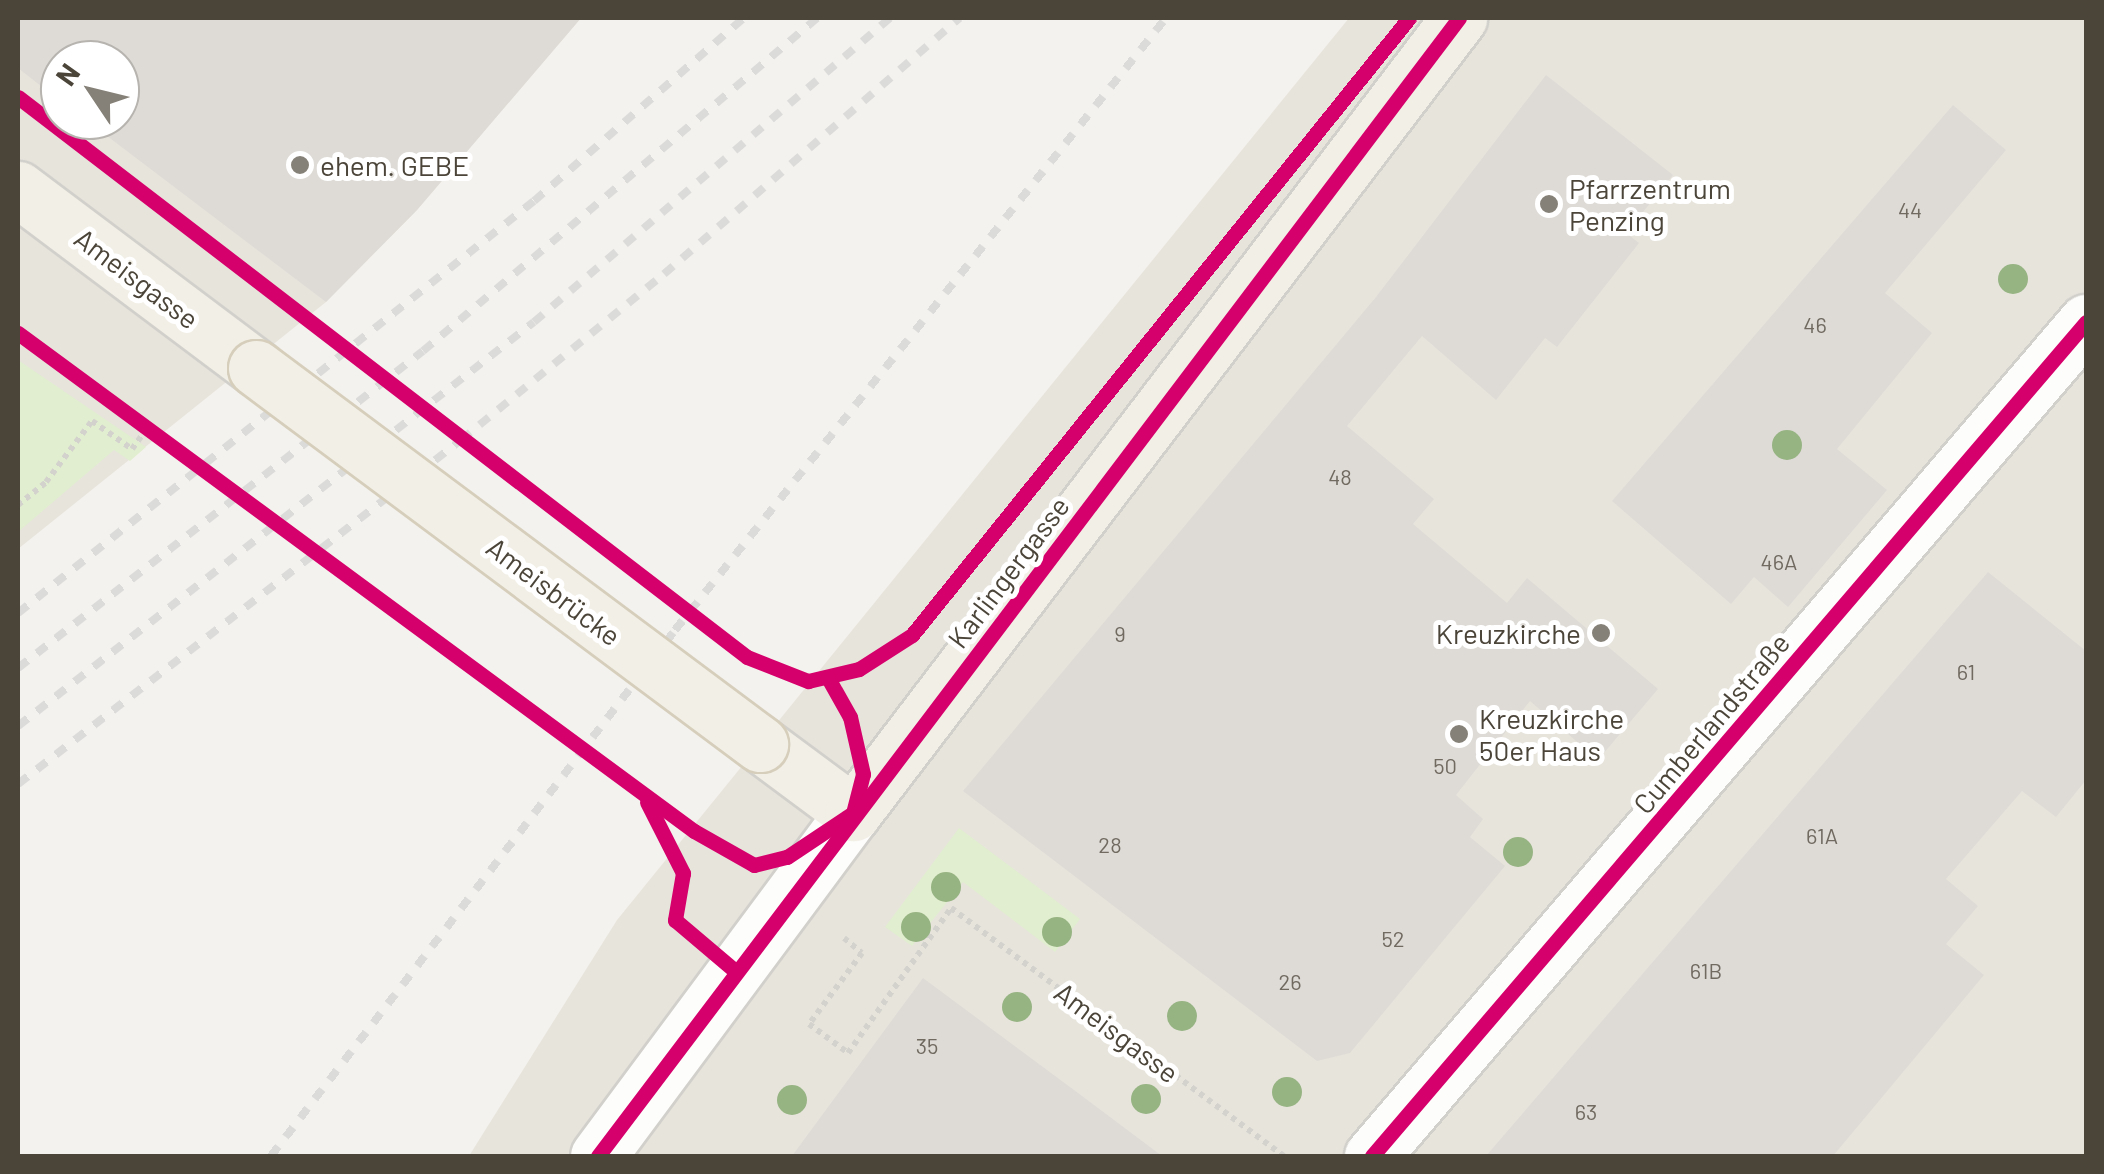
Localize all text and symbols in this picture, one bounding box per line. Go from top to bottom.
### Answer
north arrow [40,40,140,140]
text: N [48,57,86,91]
place label: ehem. GEBE [320,148,469,182]
marker: ehem. GEBE [289,154,311,176]
place label: Pfarrzentrum Penzing [1569,171,1731,237]
marker: Pfarrzentrum Penzing [1538,193,1560,215]
house number: 44 [1898,197,1922,223]
street label: Ameisgasse [69,221,205,335]
house number: 46 [1803,312,1827,338]
house number: 48 [1328,464,1352,490]
street label: Karlingergasse [940,490,1076,654]
street label: Ameisbrücke [480,530,628,652]
house number: 46A [1761,549,1797,575]
place label: Kreuzkirche [1436,616,1581,650]
house number: 9 [1114,621,1126,647]
marker: Kreuzkirche [1590,622,1612,644]
street label: Cumberlandstraße [1626,626,1796,820]
house number: 61 [1957,659,1975,685]
place label: Kreuzkirche 50er Haus [1479,701,1624,767]
marker: Kreuzkirche 50er Haus [1448,723,1470,745]
house number: 50 [1433,753,1457,779]
house number: 61A [1806,823,1838,849]
house number: 28 [1098,832,1122,858]
house number: 52 [1381,926,1405,952]
house number: 61B [1690,958,1722,984]
house number: 26 [1278,969,1302,995]
street label: Ameisgasse [1049,975,1185,1089]
house number: 35 [916,1033,938,1059]
house number: 63 [1575,1099,1597,1125]

